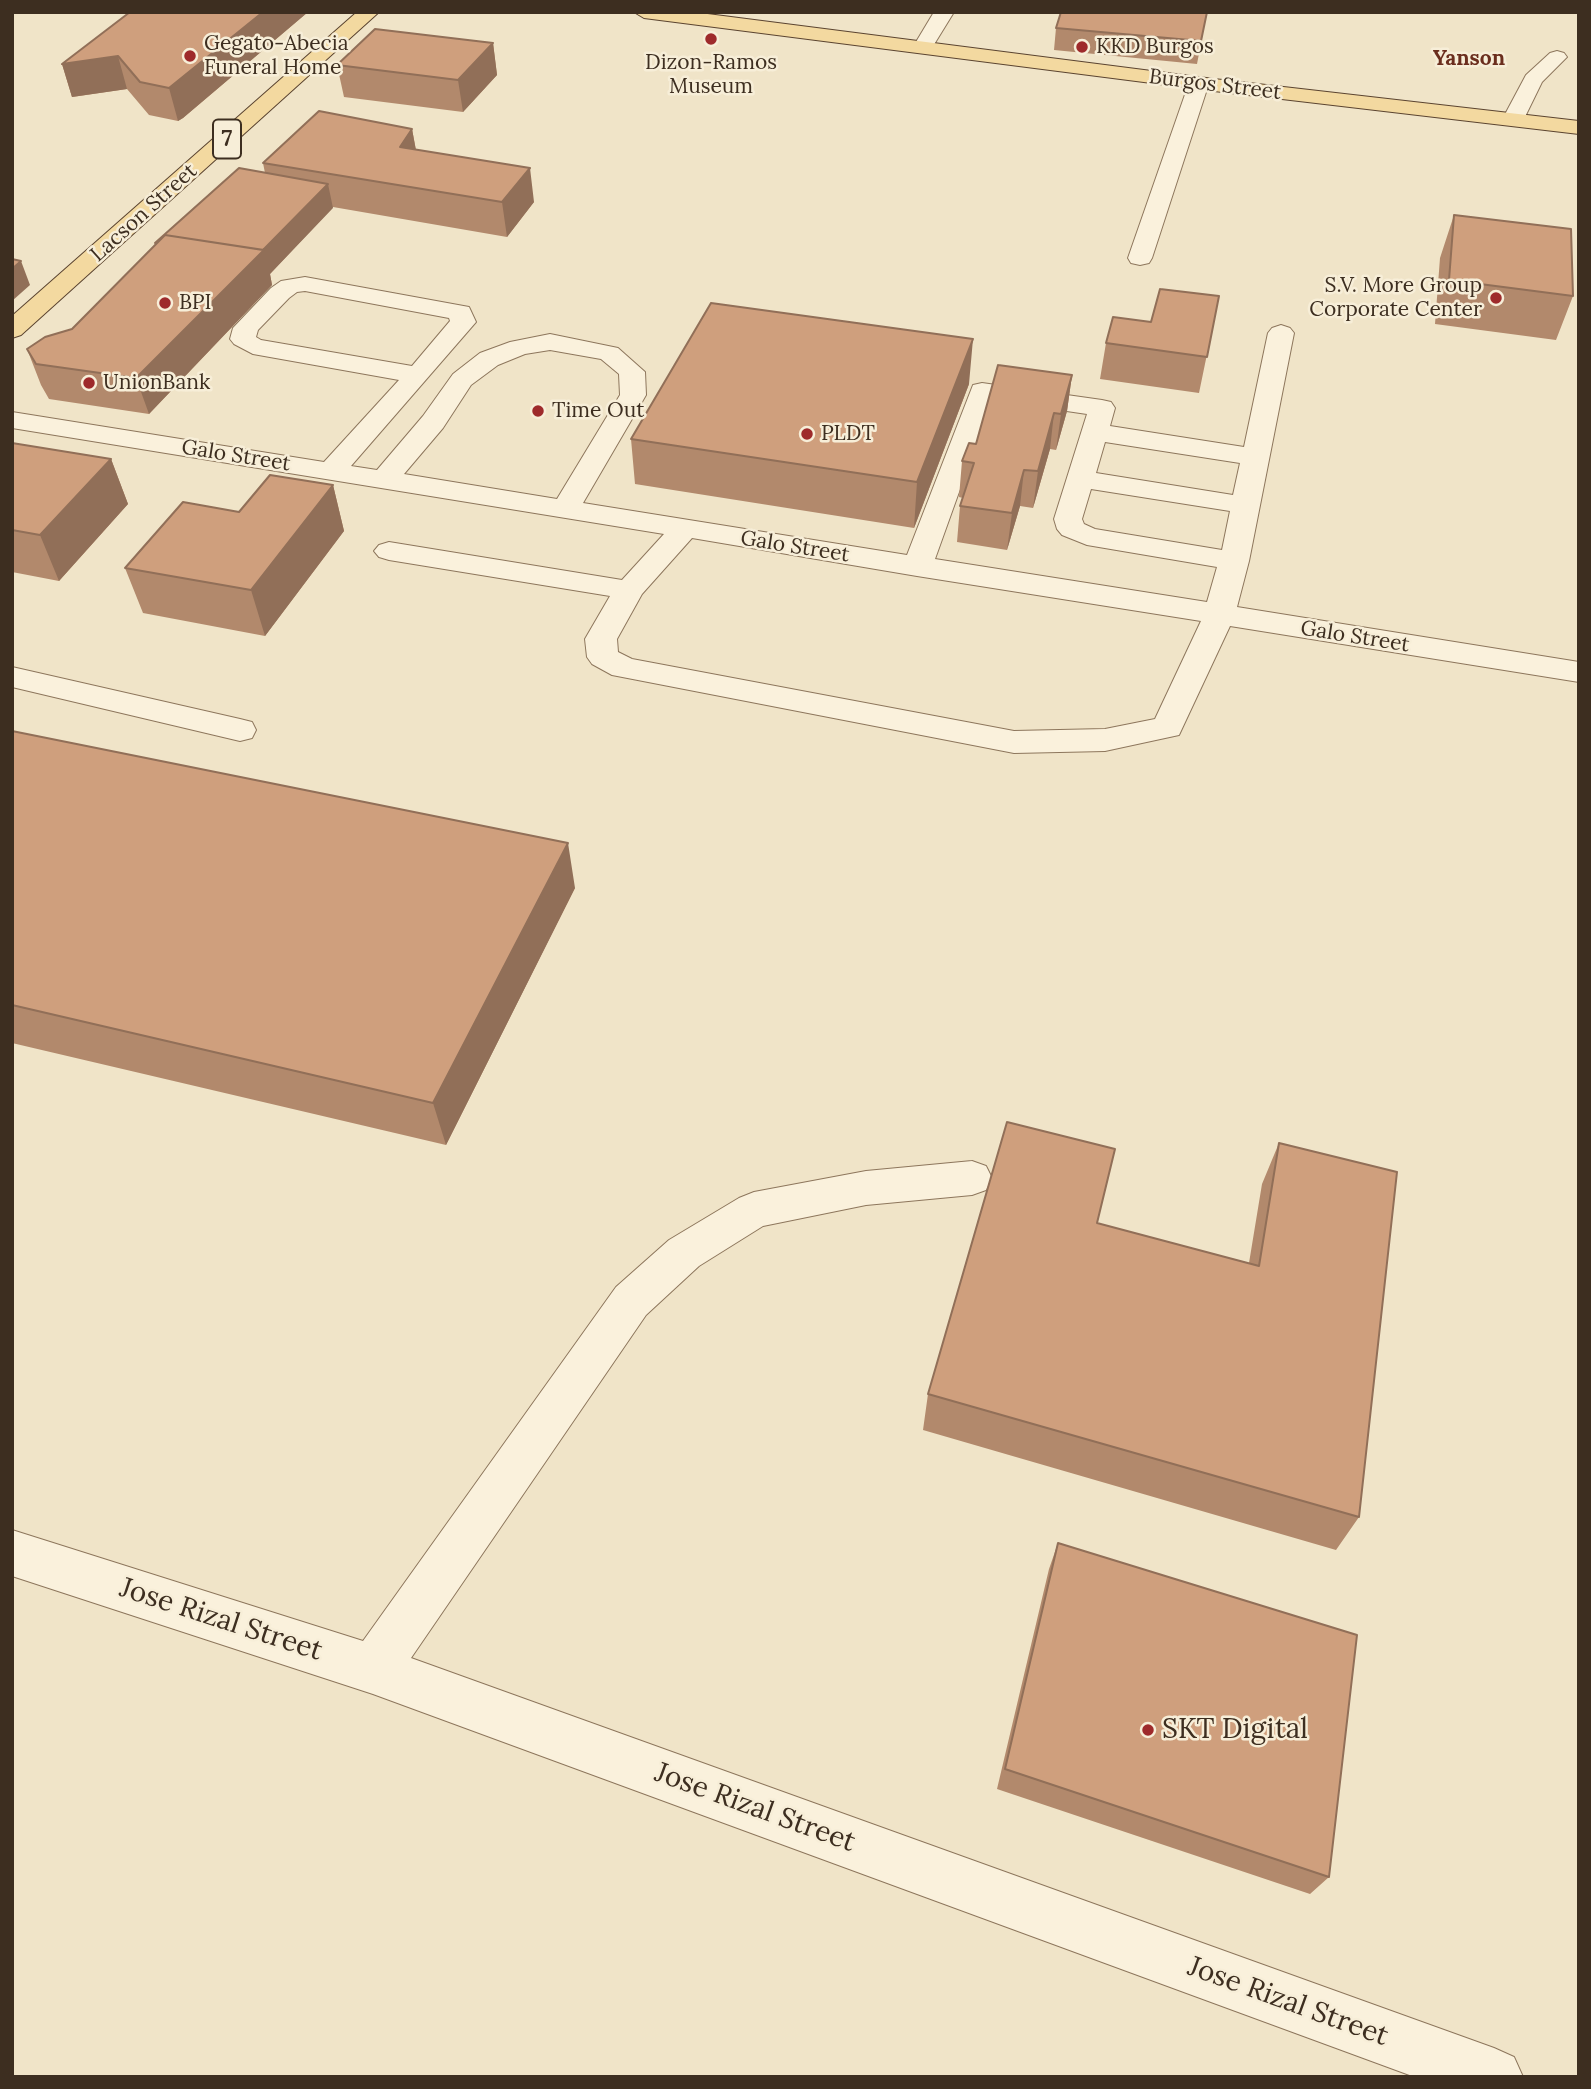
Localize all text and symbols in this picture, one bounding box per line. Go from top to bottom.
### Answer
place label: Gegato-Abecia Funeral Home [204,31,348,81]
marker: Dizon-Ramos Museum [703,31,719,47]
place label: KKD Burgos [1096,34,1214,60]
marker: KKD Burgos [1074,39,1090,55]
district label: Yanson [1433,46,1505,72]
marker: Gegato-Abecia Funeral Home [182,48,198,64]
place label: Dizon-Ramos Museum [645,50,777,100]
street label: Burgos Street [1147,64,1283,106]
road number: 7 [213,120,241,158]
street label: Lacson Street [86,159,202,267]
place label: S.V. More Group Corporate Center [1309,273,1482,323]
place label: BPI [179,290,212,316]
marker: S.V. More Group Corporate Center [1488,290,1504,306]
marker: BPI [157,295,173,311]
place label: UnionBank [103,370,210,396]
marker: UnionBank [81,375,97,391]
place label: Time Out [552,398,644,424]
marker: Time Out [530,403,546,419]
place label: PLDT [821,421,875,447]
marker: PLDT [799,426,815,442]
street label: Galo Street [180,435,292,477]
street label: Galo Street [739,526,851,568]
street label: Galo Street [1299,616,1411,658]
street label: Jose Rizal Street [116,1571,326,1669]
place label: SKT Digital [1162,1713,1308,1747]
marker: SKT Digital [1140,1722,1156,1738]
street label: Jose Rizal Street [650,1756,860,1860]
street label: Jose Rizal Street [1183,1950,1393,2054]

